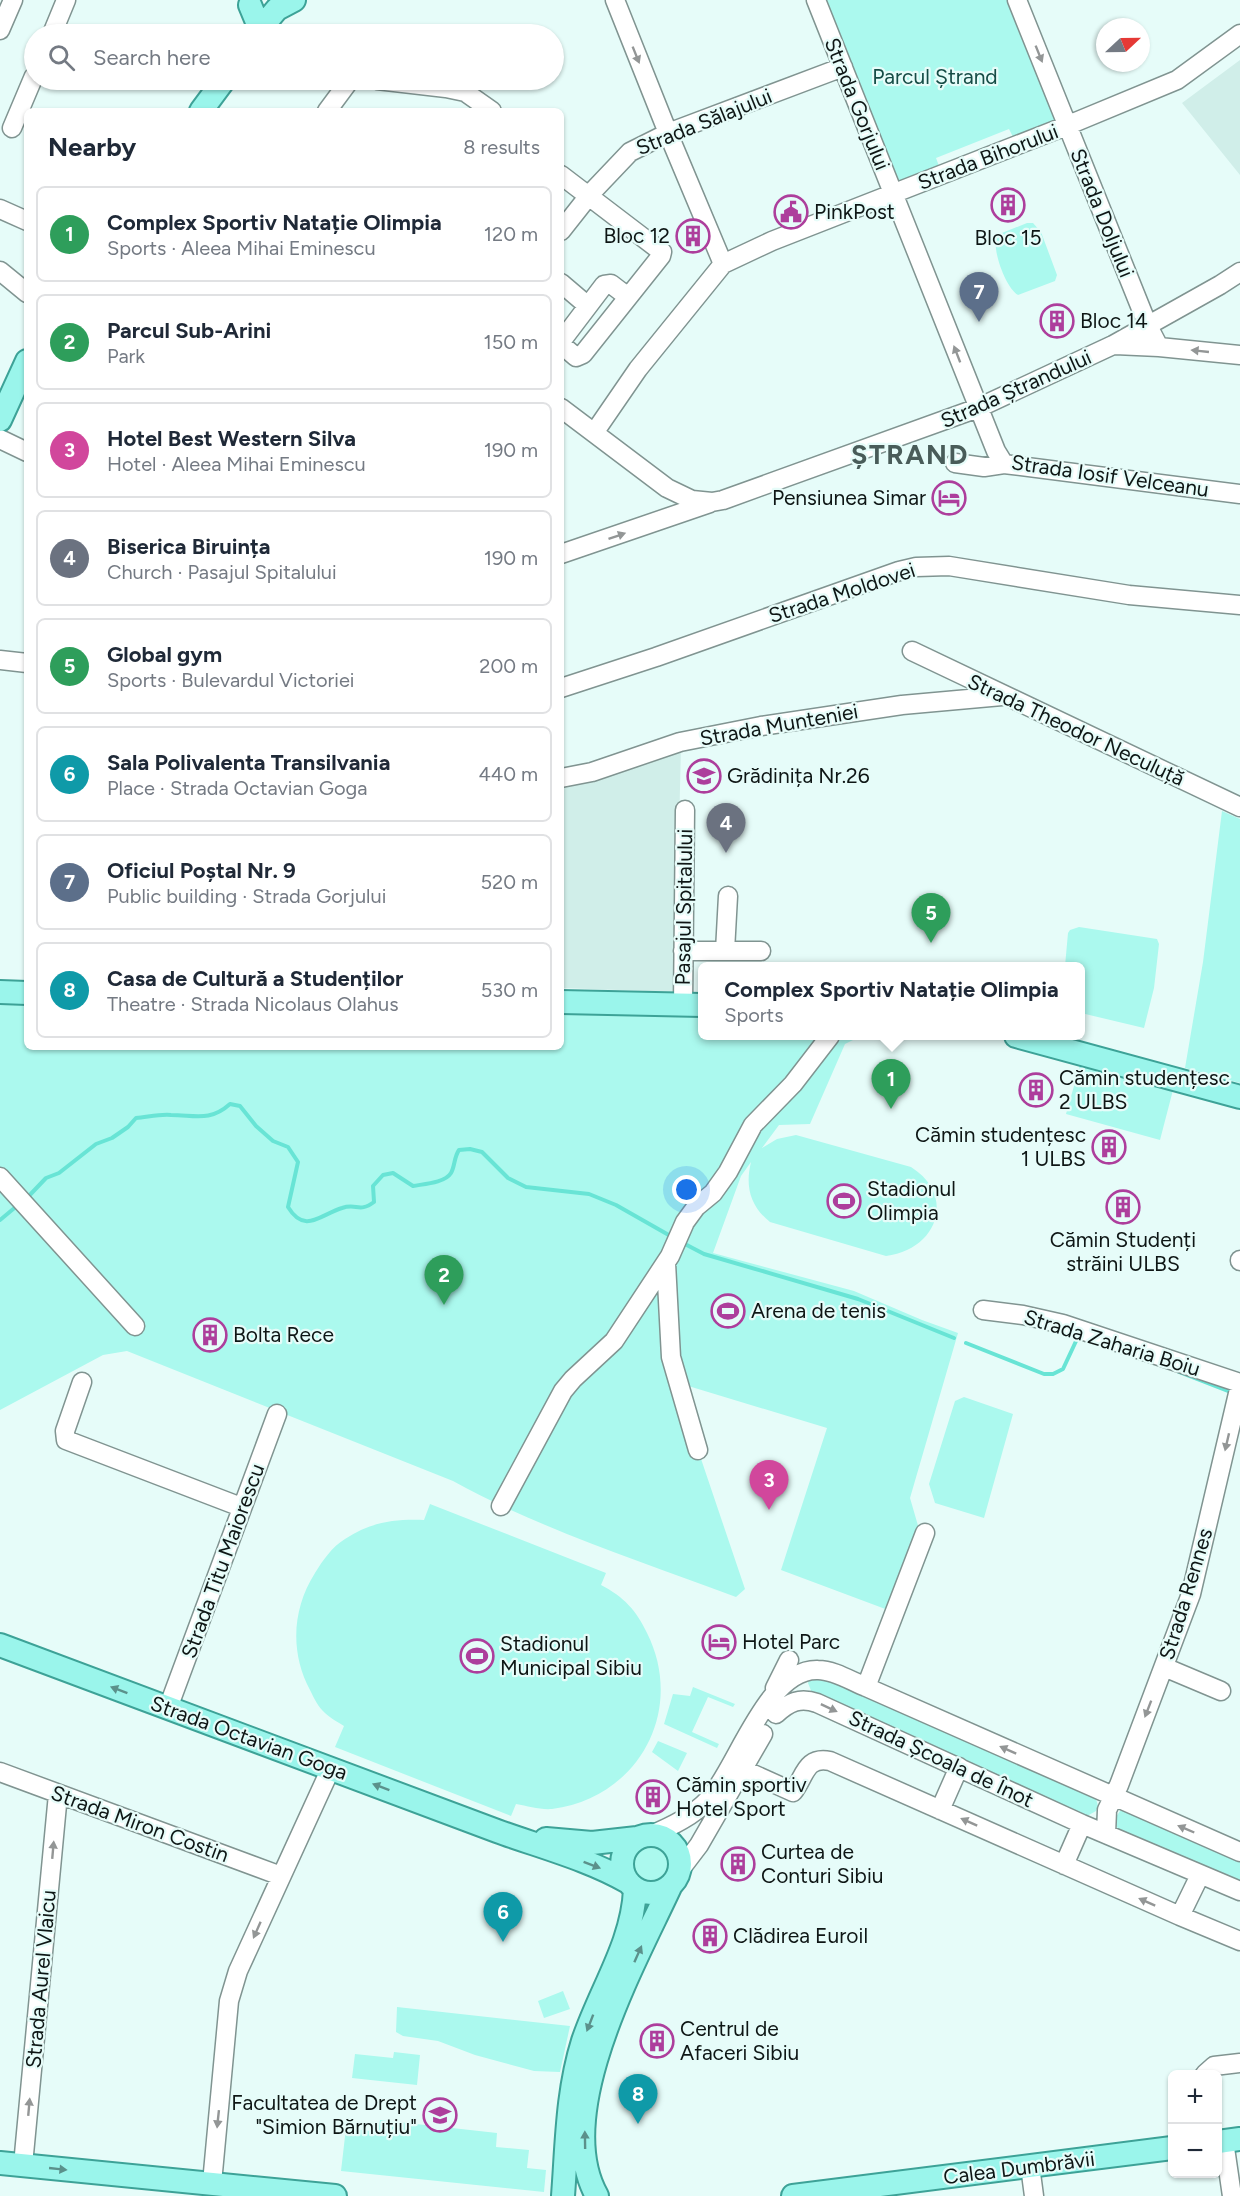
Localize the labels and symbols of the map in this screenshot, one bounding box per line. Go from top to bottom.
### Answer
north arrow [1096,18,1150,72]
street label: Strada Gorjului [820,34,895,174]
one-way arrow [631,46,641,64]
one-way arrow [1034,46,1044,64]
park label: Parcul Ștrand [872,64,998,89]
street label: Strada Sălajului [632,83,775,160]
street label: Strada Bihorului [914,118,1062,195]
street label: Strada Doljului [1065,145,1140,281]
building icon: Bloc 15 [990,187,1026,223]
public building icon: PinkPost [773,194,809,230]
place label: PinkPost [814,199,895,224]
building icon: Bloc 12 [675,218,711,254]
place label: Bloc 12 [603,223,670,248]
place label: Bloc 15 [975,225,1041,250]
pin: 7 [960,272,998,322]
building icon: Bloc 14 [1039,303,1075,339]
place label: Bloc 14 [1080,308,1148,333]
street label: Strada Ștrandului [937,344,1095,433]
one-way arrow [952,345,961,363]
one-way arrow [1190,346,1209,356]
district label: ȘTRAND [851,438,969,471]
street label: Strada Iosif Velceanu [1010,449,1210,502]
hotel icon: Pensiunea Simar [931,480,967,516]
place label: Pensiunea Simar [772,485,926,510]
one-way arrow [608,530,626,540]
street label: Strada Moldovei [765,557,918,628]
street label: Strada Theodor Neculuță [964,668,1189,791]
street label: Strada Munteniei [698,698,860,751]
school or university icon: Grădinița Nr.26 [686,758,722,794]
place label: Grădinița Nr.26 [727,763,870,788]
pin: 4 [706,804,746,853]
street label: Pasajul Spitalului [670,828,697,986]
pin: 5 [912,894,950,943]
pin: 1 [872,1060,910,1109]
place label: Cămin studențesc 2 ULBS [1059,1065,1230,1114]
building icon: Cămin studențesc 2 ULBS [1018,1072,1054,1108]
place label: Cămin studențesc 1 ULBS [915,1122,1086,1171]
building icon: Cămin studențesc 1 ULBS [1091,1129,1127,1165]
your location [672,1175,701,1204]
place label: Stadionul Olimpia [867,1176,956,1225]
sports icon: Stadionul Olimpia [826,1183,862,1219]
building icon: Cămin Studenți străini ULBS [1105,1189,1141,1225]
place label: Cămin Studenți străini ULBS [1050,1227,1196,1276]
pin: 2 [424,1256,464,1305]
sports icon: Arena de tenis [710,1293,746,1329]
place label: Arena de tenis [751,1298,886,1323]
street label: Strada Zaharia Boiu [1021,1304,1203,1381]
building icon: Bolta Rece [192,1317,228,1353]
place label: Bolta Rece [233,1322,334,1347]
one-way arrow [1221,1433,1231,1451]
street label: Strada Titu Maiorescu [176,1460,269,1661]
pin: 3 [750,1460,788,1510]
street label: Strada Rennes [1154,1525,1217,1663]
hotel icon: Hotel Parc [701,1624,737,1660]
place label: Hotel Parc [742,1629,840,1654]
place label: Stadionul Municipal Sibiu [500,1631,642,1680]
sports icon: Stadionul Municipal Sibiu [459,1638,495,1674]
one-way arrow [109,1684,127,1694]
street label: Strada Octavian Goga [147,1690,351,1785]
one-way arrow [1143,1700,1152,1718]
one-way arrow [820,1703,837,1712]
street label: Strada Școala de Înot [845,1705,1038,1812]
one-way arrow [999,1746,1016,1755]
place label: Cămin sportiv Hotel Sport [676,1772,807,1821]
building icon: Cămin sportiv Hotel Sport [635,1779,671,1815]
street label: Strada Miron Costin [48,1780,232,1867]
one-way arrow [372,1782,390,1791]
one-way arrow [961,1818,978,1827]
one-way arrow [1177,1824,1195,1834]
place label: Curtea de Conturi Sibiu [761,1839,884,1888]
one-way arrow [48,1841,58,1860]
building icon: Curtea de Conturi Sibiu [720,1846,756,1882]
one-way arrow [583,1861,601,1870]
street label: Strada Aurel Vlaicu [20,1889,61,2069]
pin: 6 [484,1892,522,1942]
one-way arrow [1139,1897,1156,1906]
building icon: Clădirea Euroil [692,1918,728,1954]
one-way arrow [252,1921,261,1938]
place label: Clădirea Euroil [733,1923,868,1948]
one-way arrow [634,1945,643,1963]
one-way arrow [585,2014,595,2032]
place label: Centrul de Afaceri Sibiu [680,2016,799,2065]
building icon: Centrul de Afaceri Sibiu [639,2023,675,2059]
pin: 8 [618,2074,658,2124]
place label: Facultatea de Drept "Simion Bărnuțiu" [231,2090,417,2139]
one-way arrow [24,2097,34,2116]
school or university icon: Facultatea de Drept "Simion Bărnuțiu" [422,2097,458,2133]
one-way arrow [213,2109,223,2128]
one-way arrow [580,2130,590,2149]
street label: Calea Dumbrăvii [942,2146,1096,2189]
one-way arrow [49,2164,68,2174]

